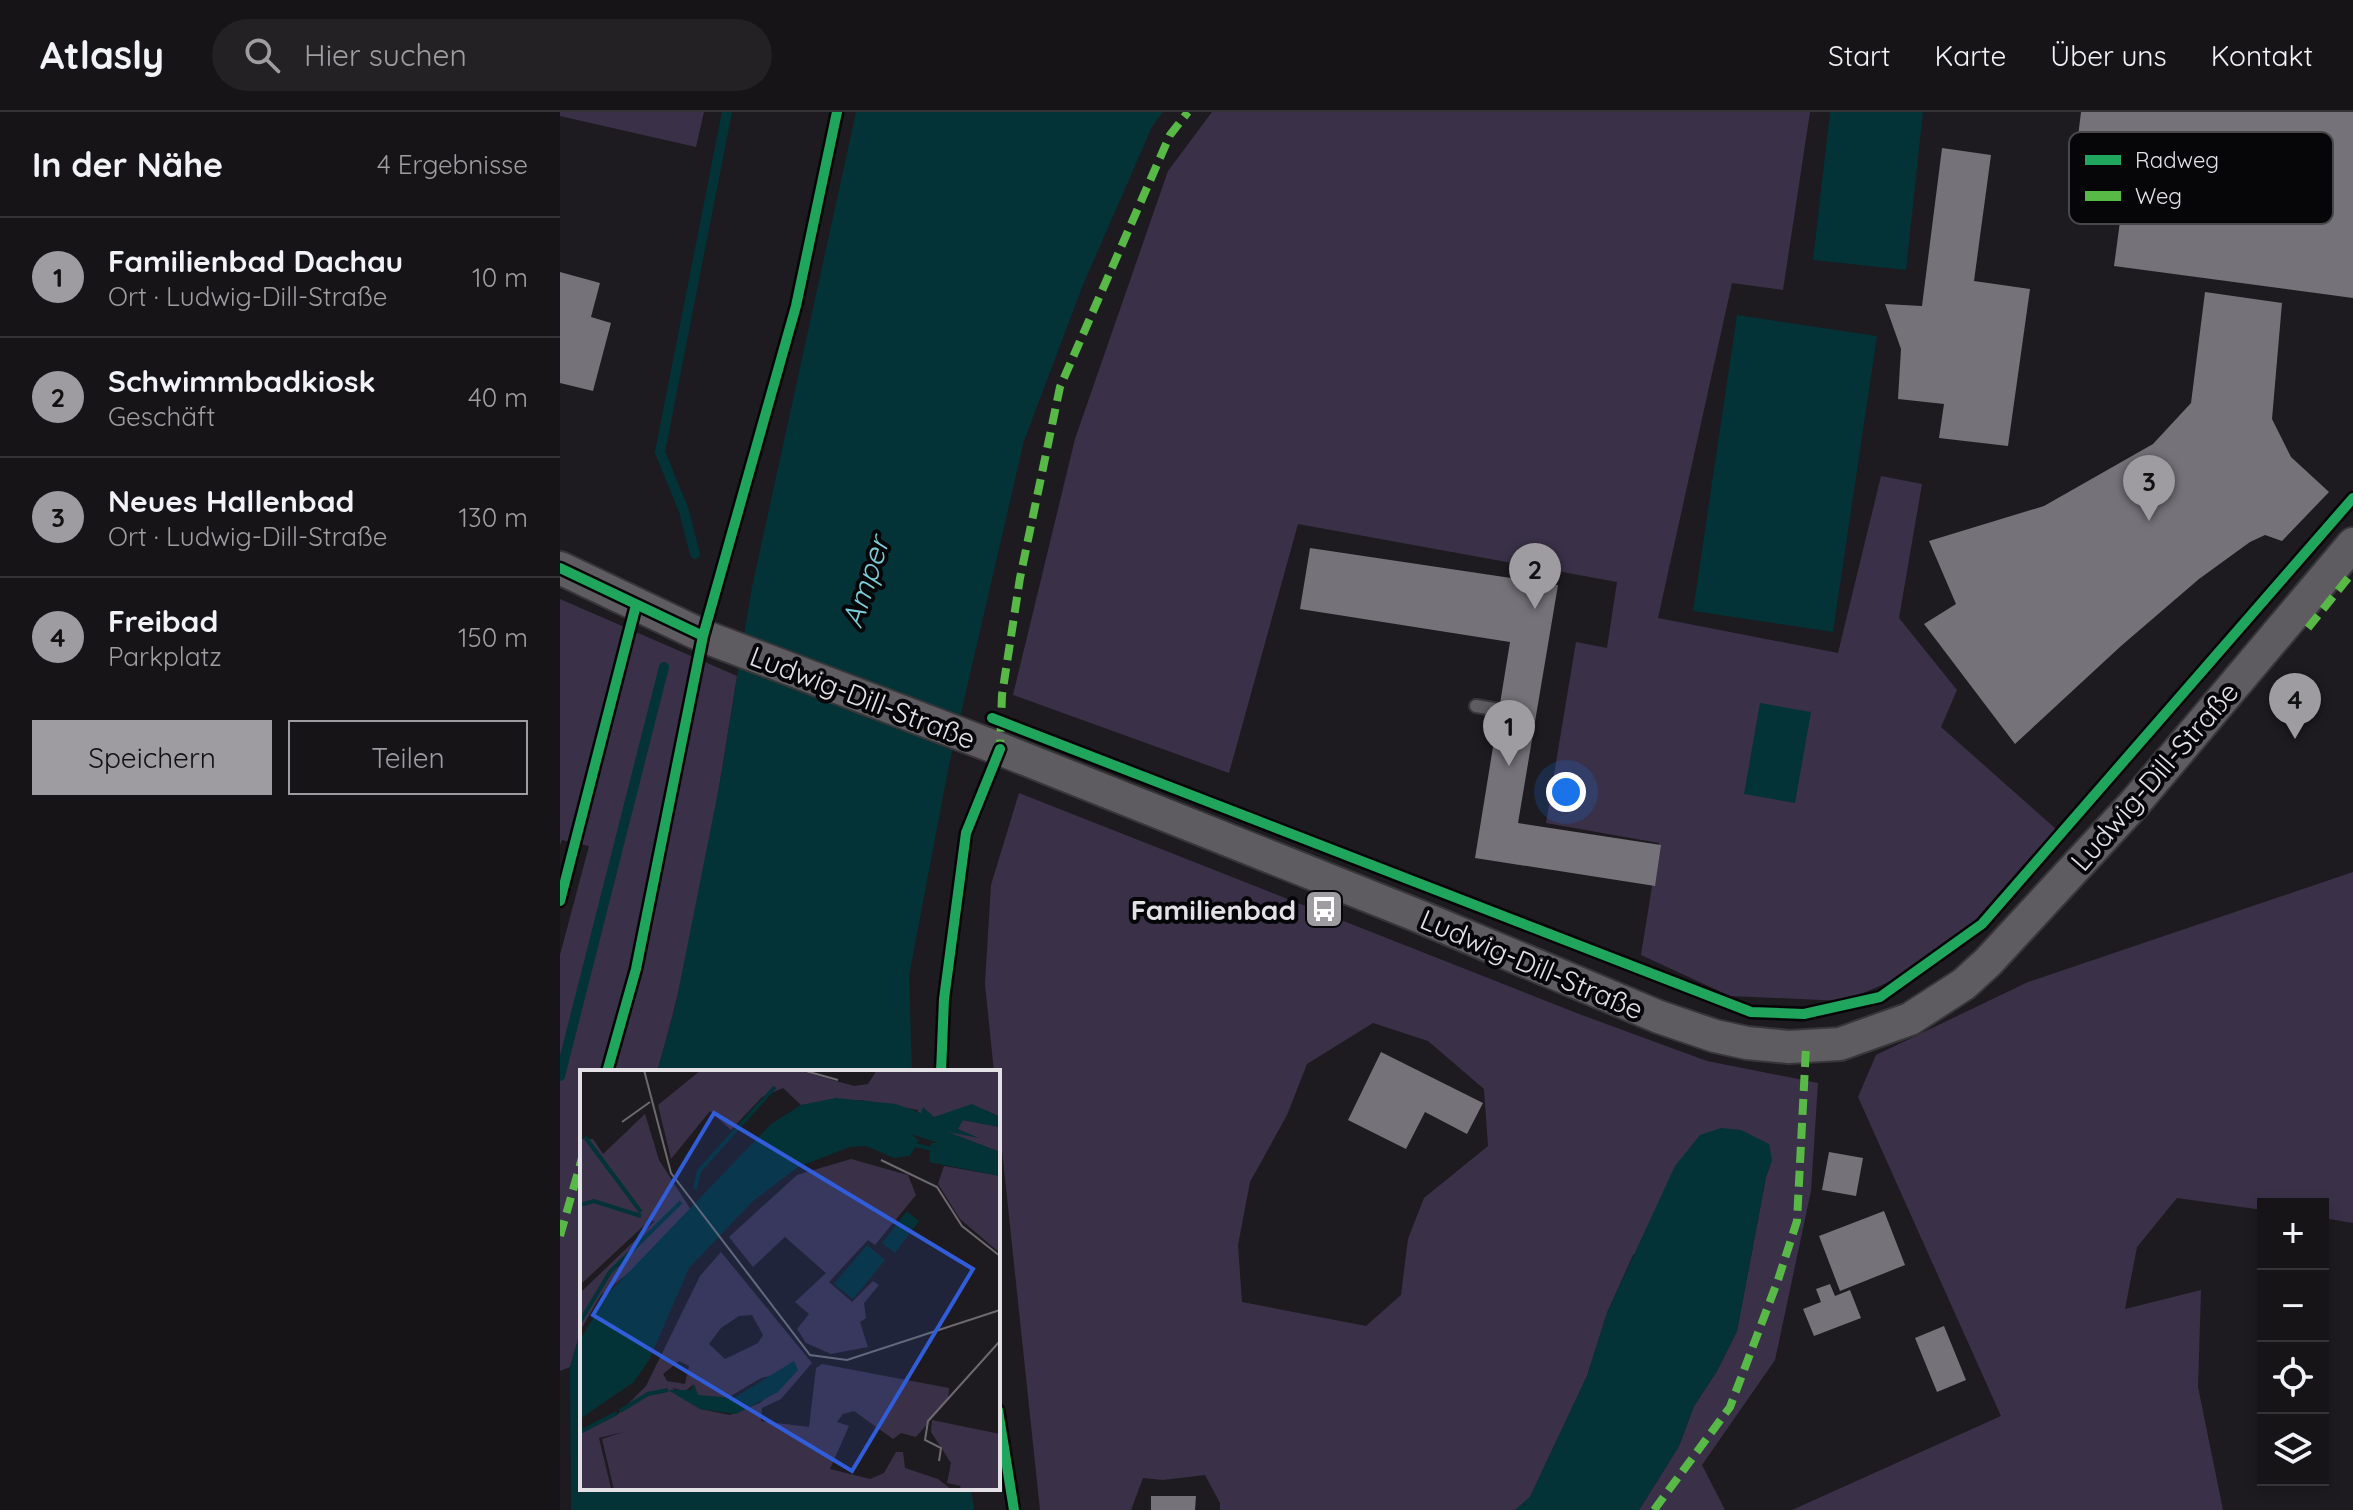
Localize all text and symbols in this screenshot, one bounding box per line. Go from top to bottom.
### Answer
search box [212,19,772,91]
text: Atlasly [40,31,164,79]
icon: search [240,33,284,77]
text: Hier suchen [304,36,467,74]
text: Start [1828,38,1890,73]
text: Karte [1934,38,2006,73]
text: Über uns [2050,38,2167,73]
text: Kontakt [2211,38,2313,73]
legend [2069,132,2333,224]
text: In der Nähe [32,143,223,186]
text: Radweg [2135,146,2219,174]
text: 4 Ergebnisse [377,148,528,181]
text: Weg [2135,182,2182,210]
text: Familienbad Dachau [108,242,403,280]
text: 1 [53,261,63,294]
text: 10 m [472,261,528,294]
text: Ort · Ludwig-Dill-Straße [108,280,388,313]
text: Schwimmbadkiosk [108,362,375,400]
text: 2 [51,381,65,414]
text: 40 m [468,381,528,414]
text: Geschäft [108,400,215,433]
pin: 3 [2123,455,2175,521]
text: Neues Hallenbad [108,482,354,520]
text: 3 [51,501,65,534]
text: 130 m [458,501,528,534]
text: Ort · Ludwig-Dill-Straße [108,520,388,553]
water label: Amper [832,528,899,632]
pin: 2 [1509,543,1561,609]
text: Freibad [108,602,218,640]
text: 4 [50,621,66,654]
text: 150 m [458,621,528,654]
street label: Ludwig-Dill-Straße [745,638,981,756]
text: Parkplatz [108,640,222,673]
pin: 4 [2269,673,2321,739]
street label: Ludwig-Dill-Straße [2063,674,2245,878]
pin: 1 [1483,700,1535,766]
button: Speichern [32,720,272,795]
button: Teilen [288,720,528,795]
your location [1546,772,1586,812]
bus stop icon: Familienbad [1303,888,1345,930]
place label: Familienbad [1131,892,1296,927]
street label: Ludwig-Dill-Straße [1415,901,1649,1027]
inset map [580,1070,1000,1490]
map controls [2257,1198,2329,1486]
button: + [2257,1198,2329,1270]
button: − [2257,1270,2329,1342]
button: locate [2257,1342,2329,1414]
button: layers [2257,1414,2329,1486]

